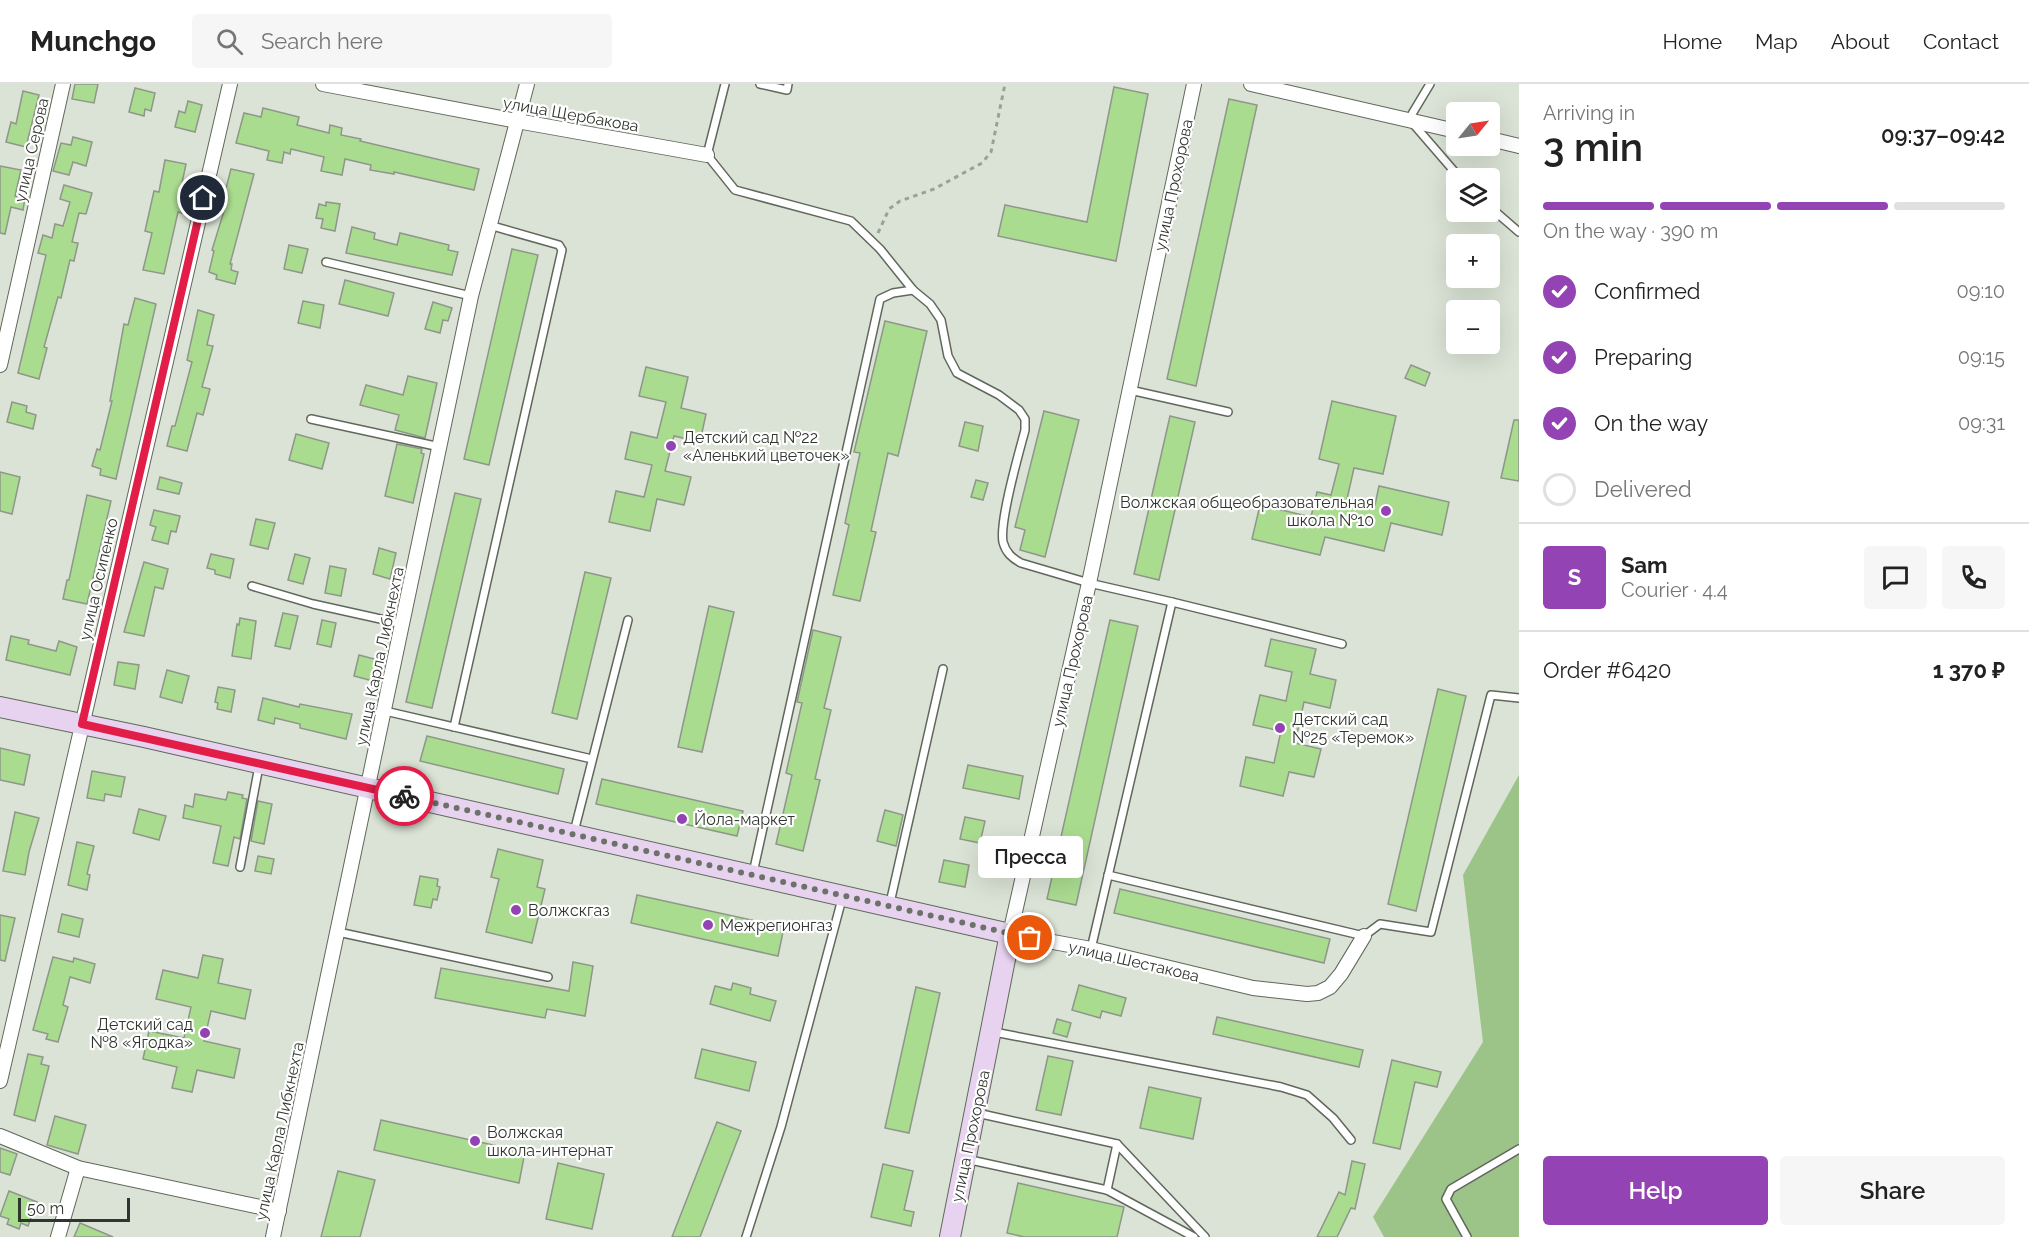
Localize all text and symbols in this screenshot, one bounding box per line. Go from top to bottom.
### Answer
search box [192,14,612,68]
text: Munchgo [30,25,156,58]
icon: search [213,25,246,58]
text: Search here [261,28,383,54]
text: Home [1663,29,1722,54]
text: Map [1755,29,1798,54]
text: About [1831,29,1890,54]
text: Contact [1923,29,1999,54]
street label: улица Щербакова [502,93,640,136]
street label: улица Серова [10,96,53,204]
text: Arriving in [1543,101,1635,125]
north arrow [1446,102,1500,156]
map controls [1446,102,1500,354]
street label: улица Прохорова [1150,117,1197,253]
text: 09:37–09:42 [1881,122,2005,148]
text: 3 min [1543,124,1643,170]
button: layers [1446,168,1500,222]
pin [177,172,228,223]
icon: home [186,181,219,214]
text: On the way · 390 m [1543,219,1718,243]
button: + [1446,234,1500,288]
icon: check [1543,275,1576,308]
text: Confirmed [1594,278,1701,304]
text: 09:10 [1956,279,2005,303]
button: − [1446,300,1500,354]
icon: check [1543,341,1576,374]
text: Preparing [1594,344,1692,370]
text: 09:15 [1958,345,2005,369]
icon: check [1543,407,1576,440]
text: On the way [1594,410,1708,436]
text: 09:31 [1958,411,2005,435]
place label: Детский сад №22 «Аленький цветочек» [683,428,850,465]
marker: Детский сад №22 «Аленький цветочек» [664,439,678,453]
text: Delivered [1594,476,1692,502]
place label: Волжская общеобразовательная школа №10 [1120,493,1374,530]
marker: Волжская общеобразовательная школа №10 [1379,504,1393,518]
street label: улица Осипенко [75,516,122,642]
button: chat [1864,546,1927,609]
button: phone [1942,546,2005,609]
text: Sam [1621,552,1668,578]
text: S [1568,564,1581,590]
street label: улица Карла Либкнехта [351,565,408,747]
text: Courier · 4.4 [1621,578,1728,602]
street label: улица Прохорова [1048,593,1097,729]
text: Order #6420 [1543,657,1671,683]
text: 1 370 ₽ [1933,657,2005,683]
place label: Детский сад №25 «Теремок» [1292,710,1414,747]
marker: Детский сад №25 «Теремок» [1273,721,1287,735]
courier [374,766,434,826]
icon: bike [388,780,421,813]
place label: Йола-маркет [694,810,795,829]
marker: Йола-маркет [675,812,689,826]
callout: Пресса [978,836,1082,878]
text: Пресса [994,845,1067,869]
place label: Волжскгаз [528,901,610,920]
marker: Волжскгаз [509,903,523,917]
pin [1004,912,1055,963]
place label: Межрегионгаз [720,916,833,935]
marker: Межрегионгаз [701,918,715,932]
icon: bag [1013,921,1046,954]
street label: улица Шестакова [1067,937,1201,986]
place label: Детский сад №8 «Ягодка» [90,1015,193,1052]
marker: Детский сад №8 «Ягодка» [198,1026,212,1040]
street label: улица Карла Либкнехта [251,1040,308,1222]
street label: улица Прохорова [947,1068,994,1204]
place label: Волжская школа-интернат [487,1123,613,1160]
marker: Волжская школа-интернат [468,1134,482,1148]
button: Help [1543,1156,1768,1225]
button: Share [1780,1156,2005,1225]
scale bar [18,1195,130,1222]
text: 50 m [27,1199,64,1218]

